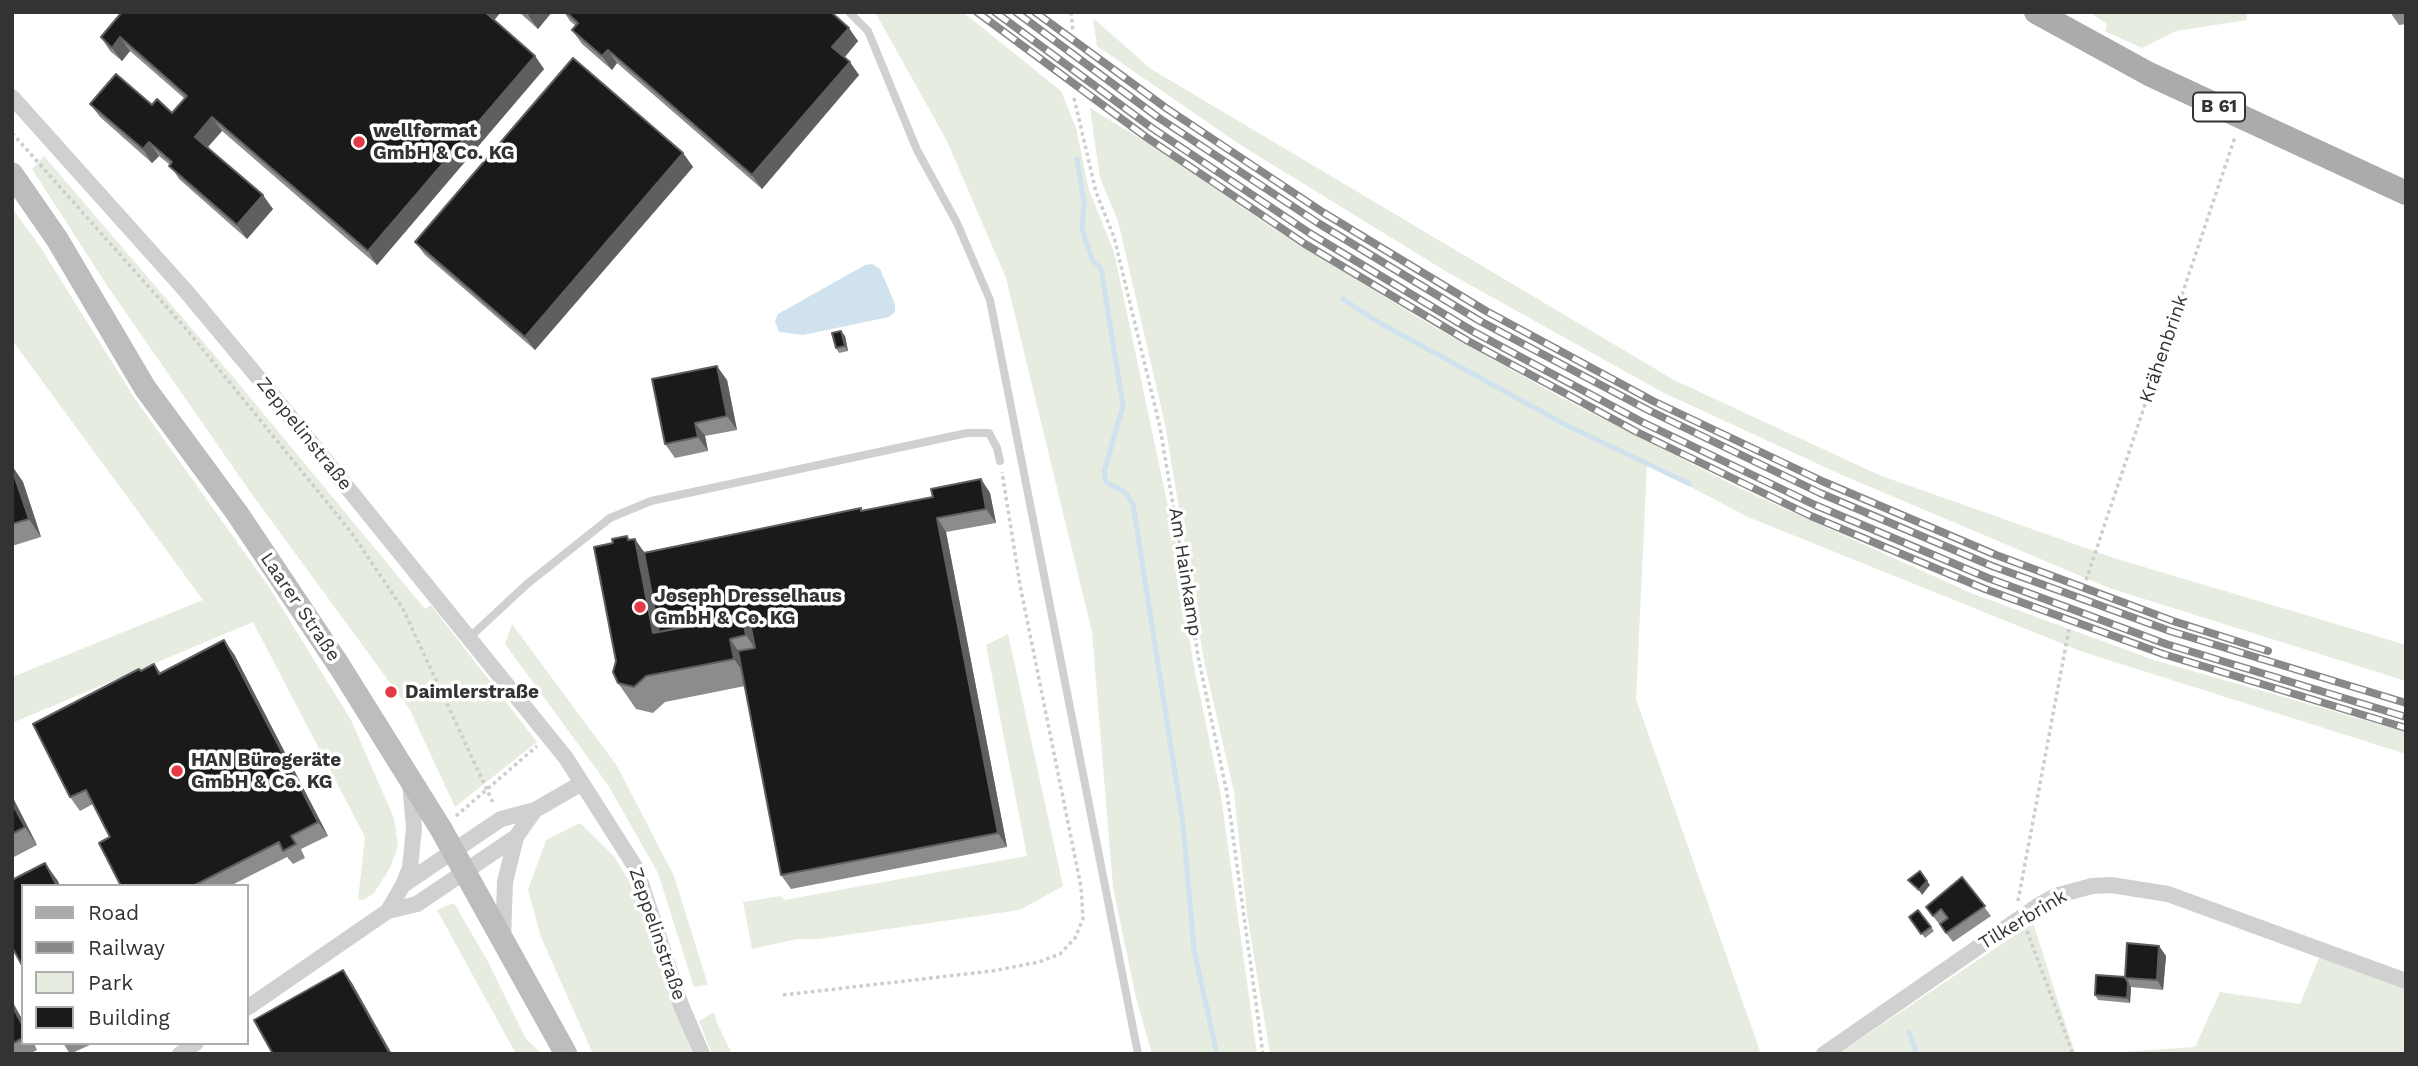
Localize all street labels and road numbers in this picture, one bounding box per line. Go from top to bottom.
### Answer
road number: B 61 [2193,92,2245,122]
street label: Krähenbrink [2135,292,2193,406]
street label: Zeppelinstraße [251,373,357,495]
street label: Am Hainkamp [1164,506,1206,638]
street label: Laarer Straße [255,548,345,666]
street label: Zeppelinstraße [624,865,690,1003]
street label: Tilkerbrink [1975,885,2071,955]

